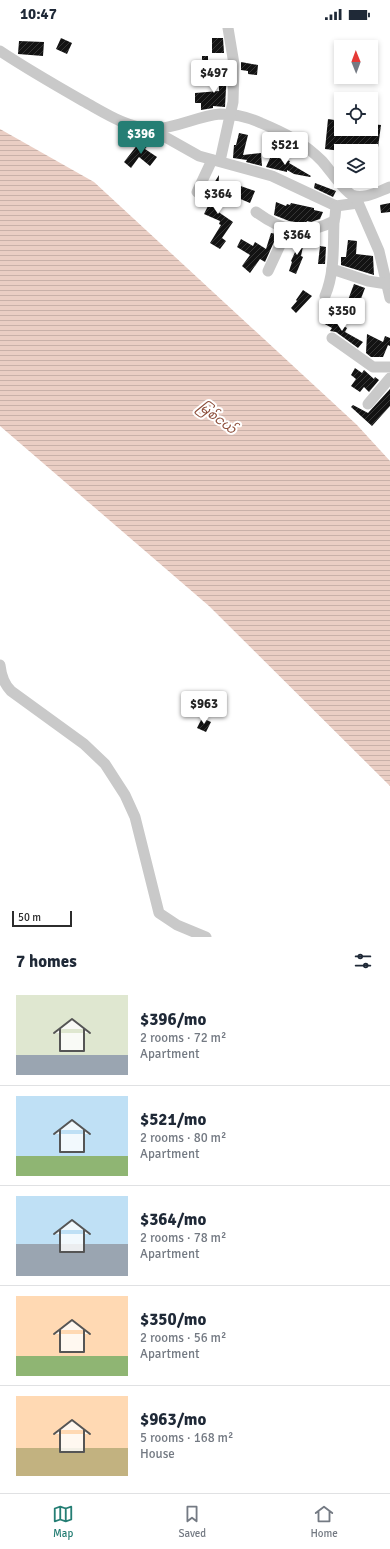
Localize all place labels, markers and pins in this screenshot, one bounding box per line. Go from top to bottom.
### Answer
pin: $497 [190,60,238,94]
pin: $396 [117,121,165,155]
pin: $521 [261,132,309,166]
pin: $364 [194,181,242,215]
pin: $364 [273,222,321,256]
pin: $350 [318,298,366,332]
pin: $963 [180,691,228,725]

